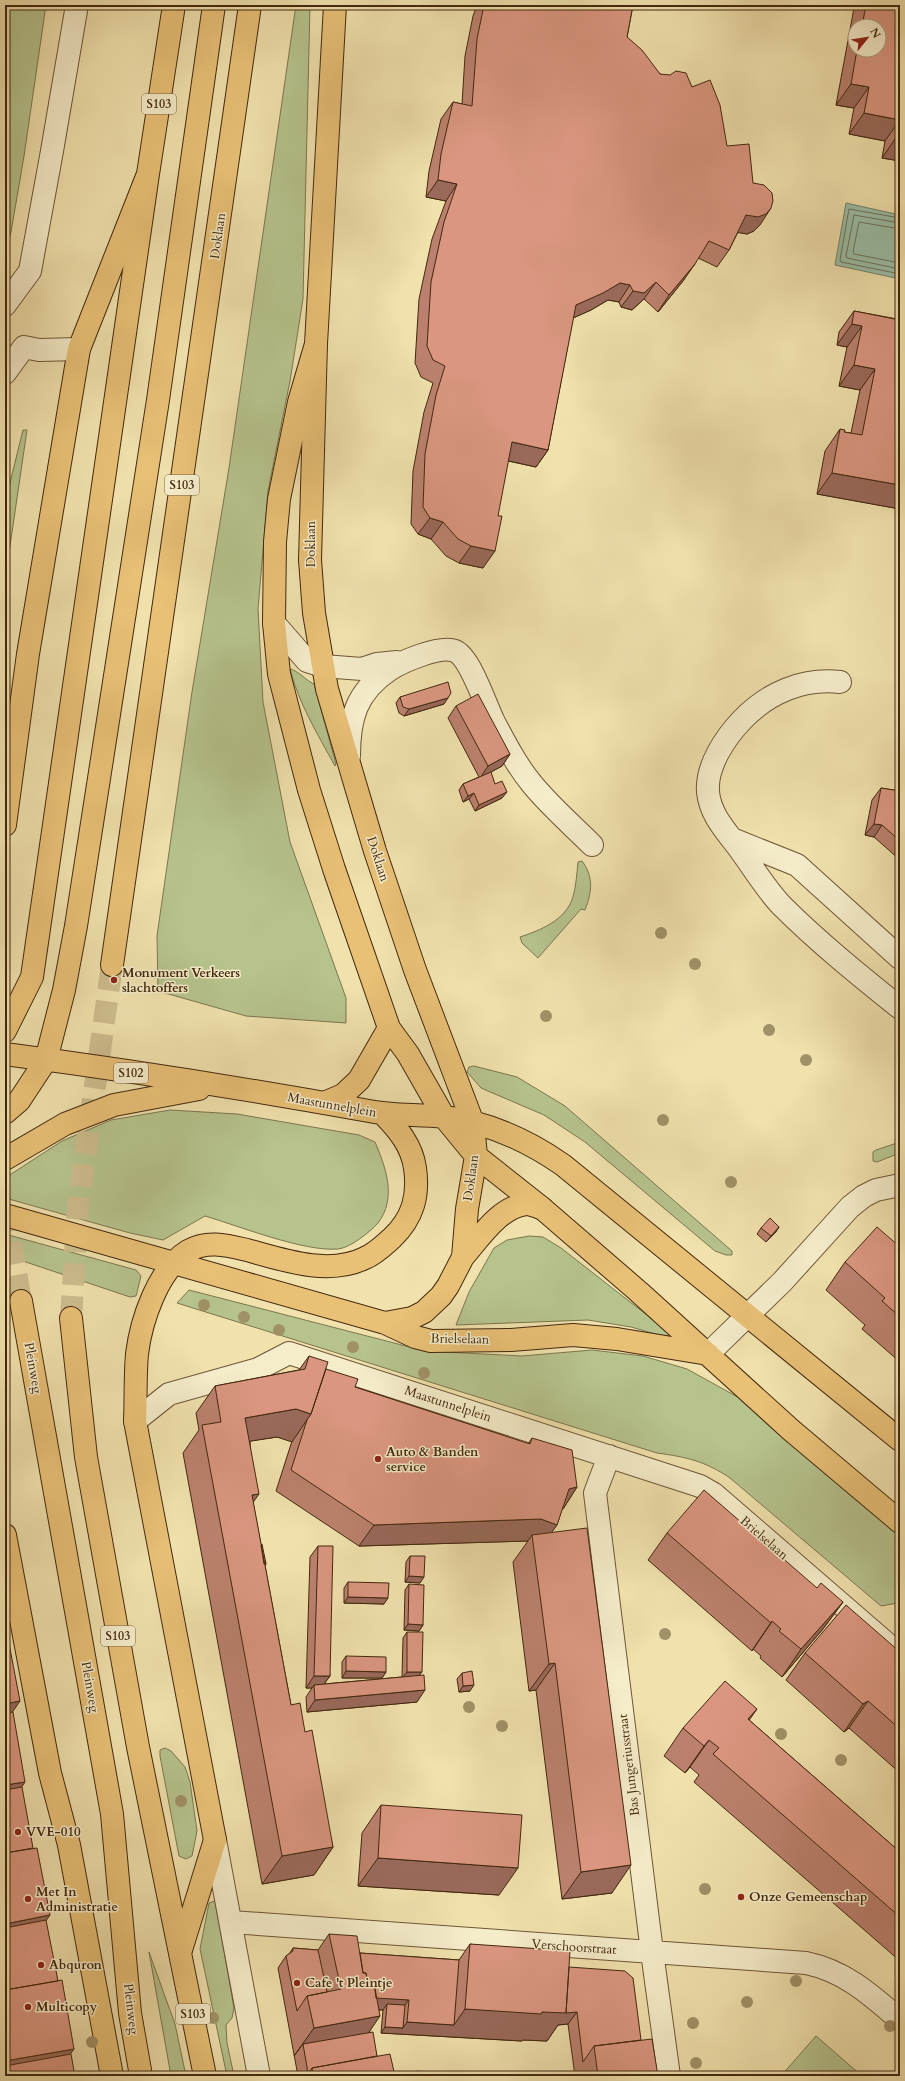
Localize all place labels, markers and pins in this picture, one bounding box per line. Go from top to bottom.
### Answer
place label: Monument Verkeers slachtoffers [122,964,240,997]
marker: Monument Verkeers slachtoffers [109,975,119,985]
place label: Auto & Banden service [386,1443,479,1476]
marker: Auto & Banden service [373,1454,383,1464]
place label: VVE-010 [26,1823,81,1841]
marker: VVE-010 [13,1827,23,1837]
place label: Met In Administratie [36,1883,118,1916]
place label: Onze Gemeenschap [749,1888,867,1906]
marker: Onze Gemeenschap [736,1892,746,1902]
marker: Met In Administratie [23,1894,33,1904]
place label: Abquron [49,1956,102,1974]
marker: Abquron [36,1960,46,1970]
place label: Cafe 't Pleintje [305,1974,393,1992]
marker: Cafe 't Pleintje [292,1978,302,1988]
place label: Multicopy [36,1998,98,2016]
marker: Multicopy [23,2002,33,2012]

